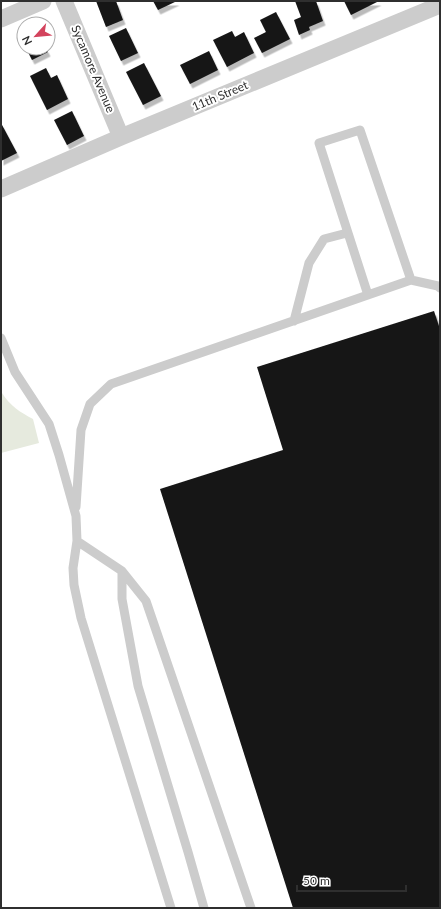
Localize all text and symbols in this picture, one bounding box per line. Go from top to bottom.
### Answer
north arrow [16,16,56,56]
street label: Sycamore Avenue [68,23,119,115]
text: N [19,34,34,47]
street label: 11th Street [189,77,251,114]
scale bar [297,867,406,893]
text: 50 m [303,873,330,888]

